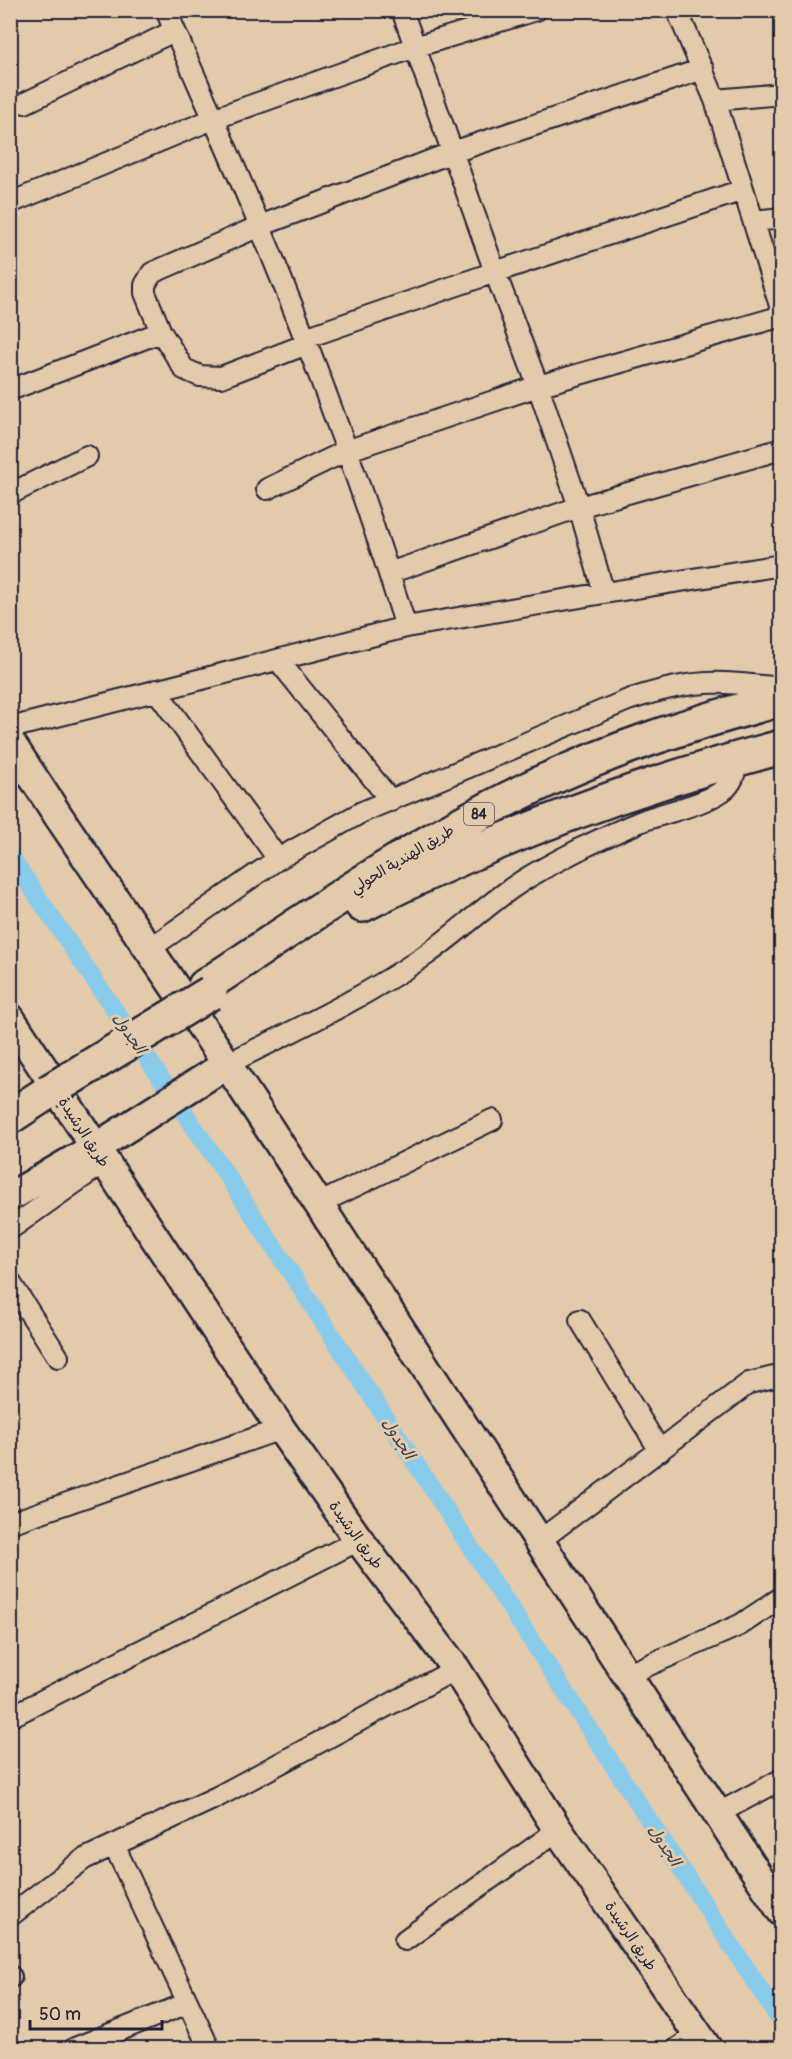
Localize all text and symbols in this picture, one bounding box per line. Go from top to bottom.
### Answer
road number: 84 [464,803,494,825]
street label: طريق الهندية الحولي [347,821,459,901]
water label: الجدول [108,1009,151,1060]
street label: طريق الرشيدة [54,1094,113,1171]
water label: الجدول [377,1414,420,1465]
street label: طريق الرشيدة [324,1497,387,1573]
water label: الجدول [643,1821,686,1872]
street label: طريق الرشيدة [600,1898,661,1975]
scale bar [30,1993,162,2031]
text: 50 m [39,2003,81,2026]

